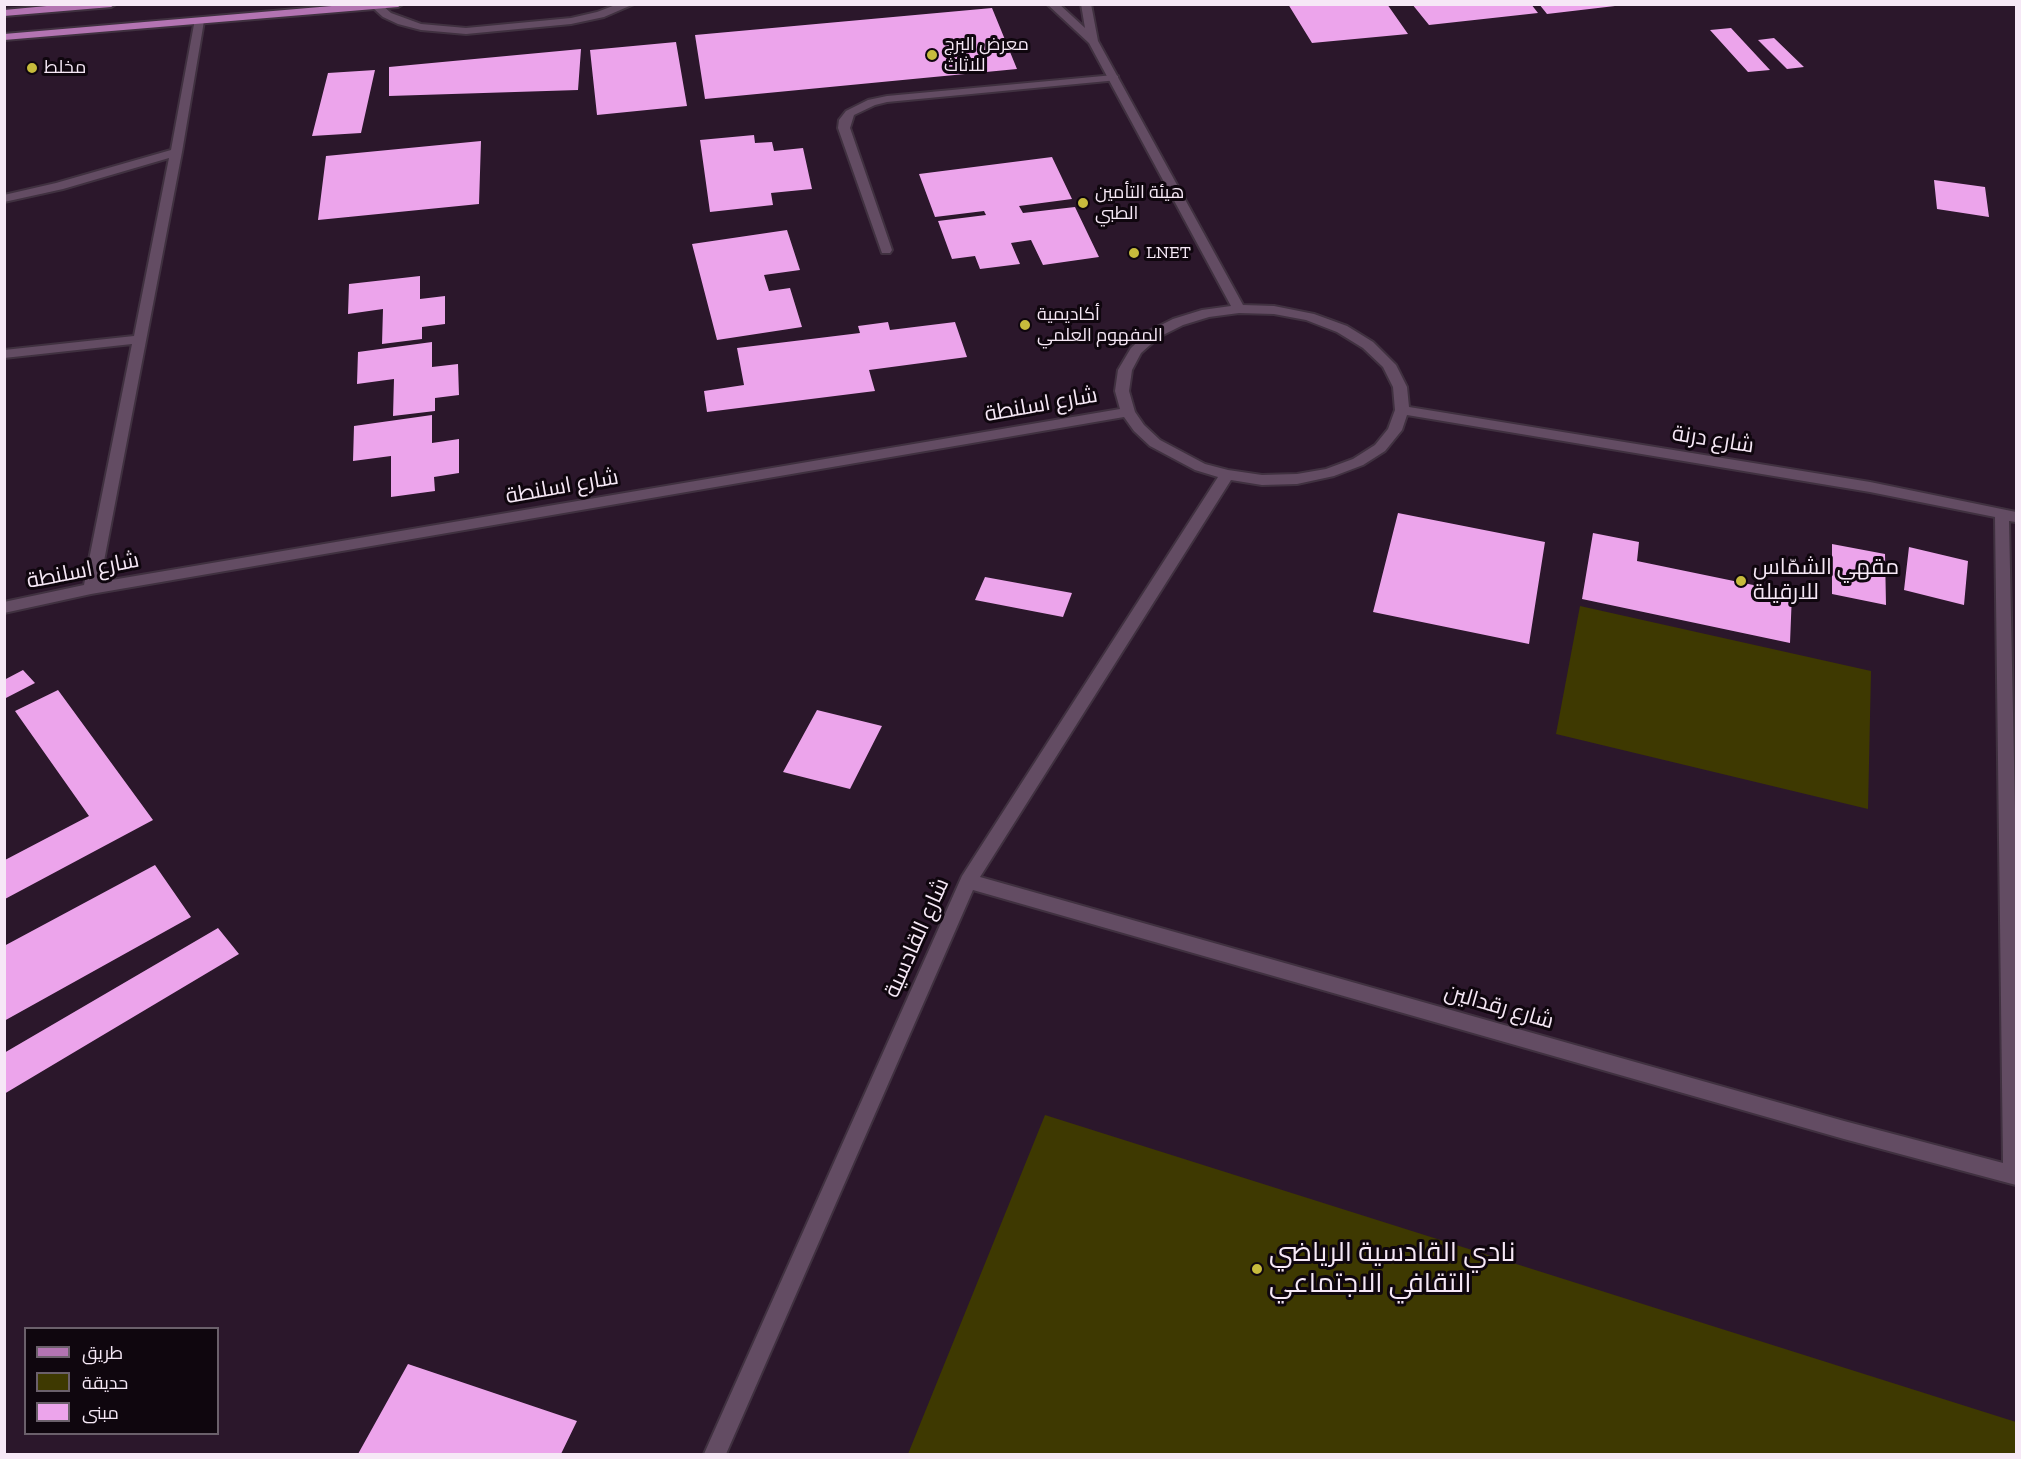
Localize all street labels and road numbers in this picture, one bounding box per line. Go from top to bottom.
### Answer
street label: شارع اسلنطة [983,382,1099,428]
street label: شارع درنة [1670,421,1756,459]
street label: شارع اسلنطة [504,464,620,510]
street label: شارع اسلنطة [24,547,142,595]
street label: شارع القادسية [879,874,955,1002]
street label: شارع رقدالين [1441,979,1557,1035]

